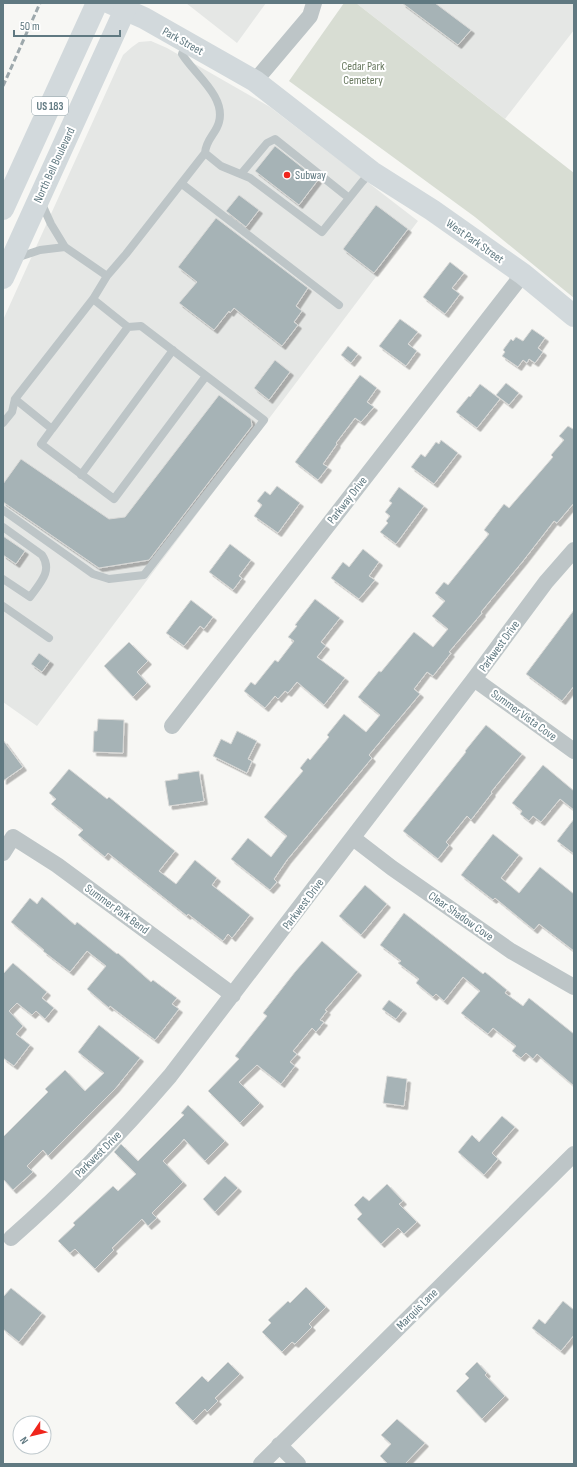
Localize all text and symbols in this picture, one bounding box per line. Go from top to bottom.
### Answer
scale bar [14,12,120,38]
text: 50 m [20,19,40,34]
street label: Park Street [160,24,206,59]
park label: Cedar Park Cemetery [341,59,385,88]
road number: US 183 [32,97,68,115]
street label: North Bell Boulevard [30,125,78,205]
place label: Subway [295,168,326,183]
marker: Subway [282,170,292,180]
street label: West Park Street [443,216,507,267]
street label: Parkway Drive [324,473,371,527]
street label: Parkwest Drive [476,618,523,675]
street label: Summer Vista Cove [488,686,560,744]
street label: Parkwest Drive [279,876,328,933]
street label: Summer Park Bend [82,881,152,938]
street label: Clear Shadow Cove [425,888,496,945]
street label: Parkwest Drive [72,1128,125,1181]
street label: Marquis Lane [393,1285,441,1333]
north arrow [12,1415,52,1455]
text: N [17,1434,31,1447]

